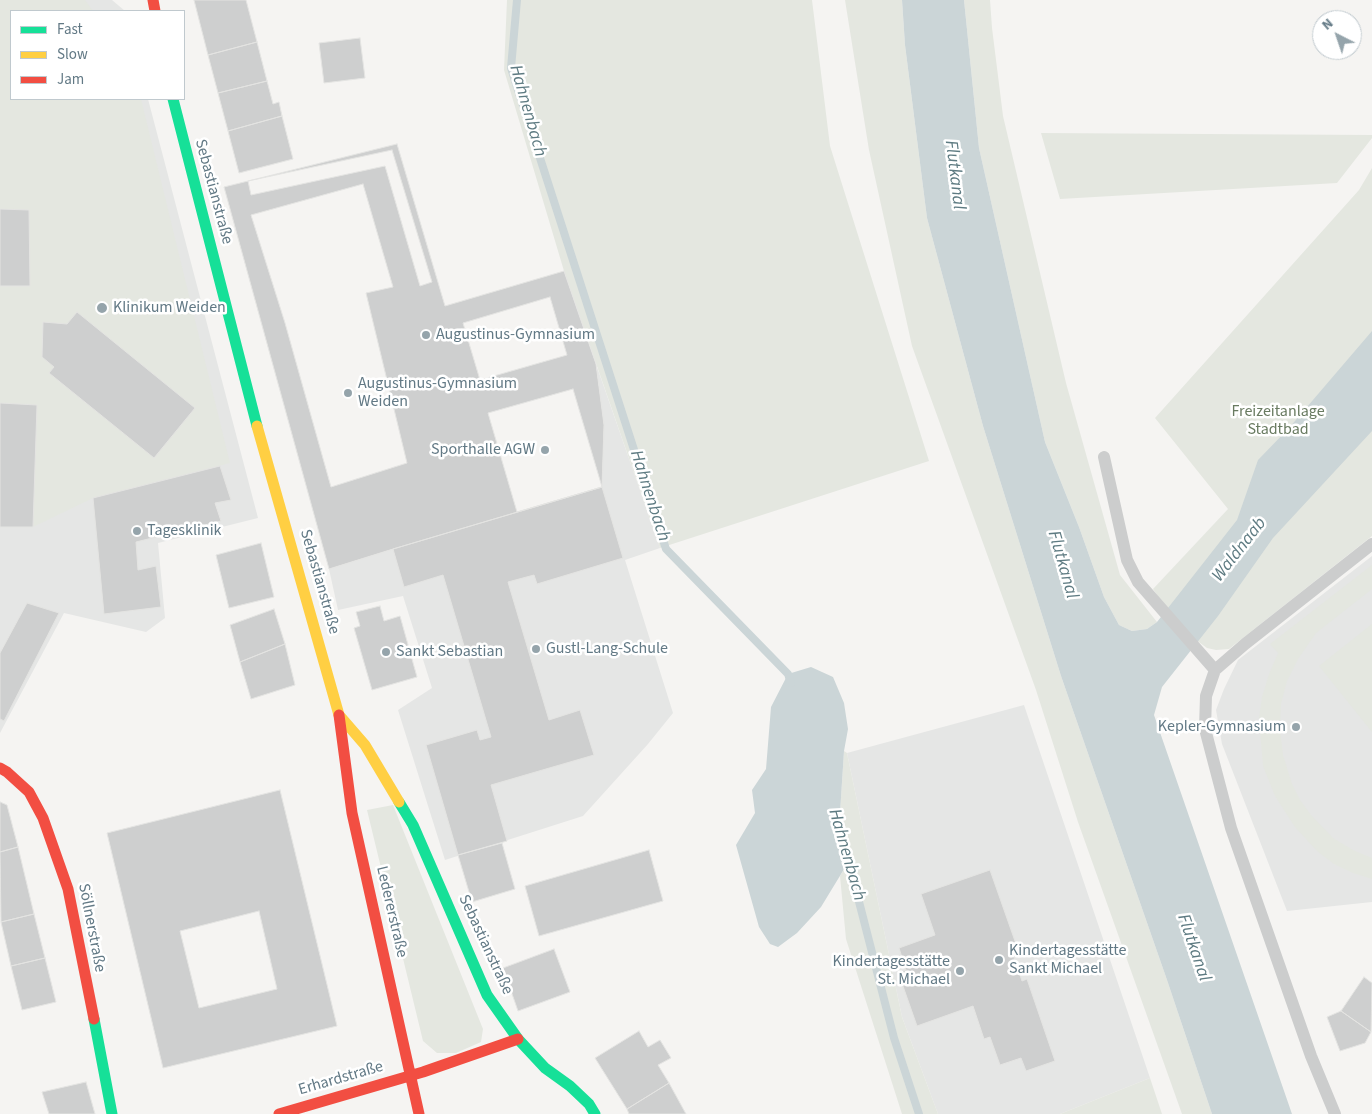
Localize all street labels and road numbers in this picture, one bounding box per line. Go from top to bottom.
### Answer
street label: Sebastianstraße [190,137,236,247]
street label: Sebastianstraße [295,527,343,637]
street label: Ledererstraße [371,864,411,960]
street label: Söllnerstraße [73,882,109,974]
street label: Sebastianstraße [453,892,517,998]
street label: Erhardstraße [296,1058,386,1100]

